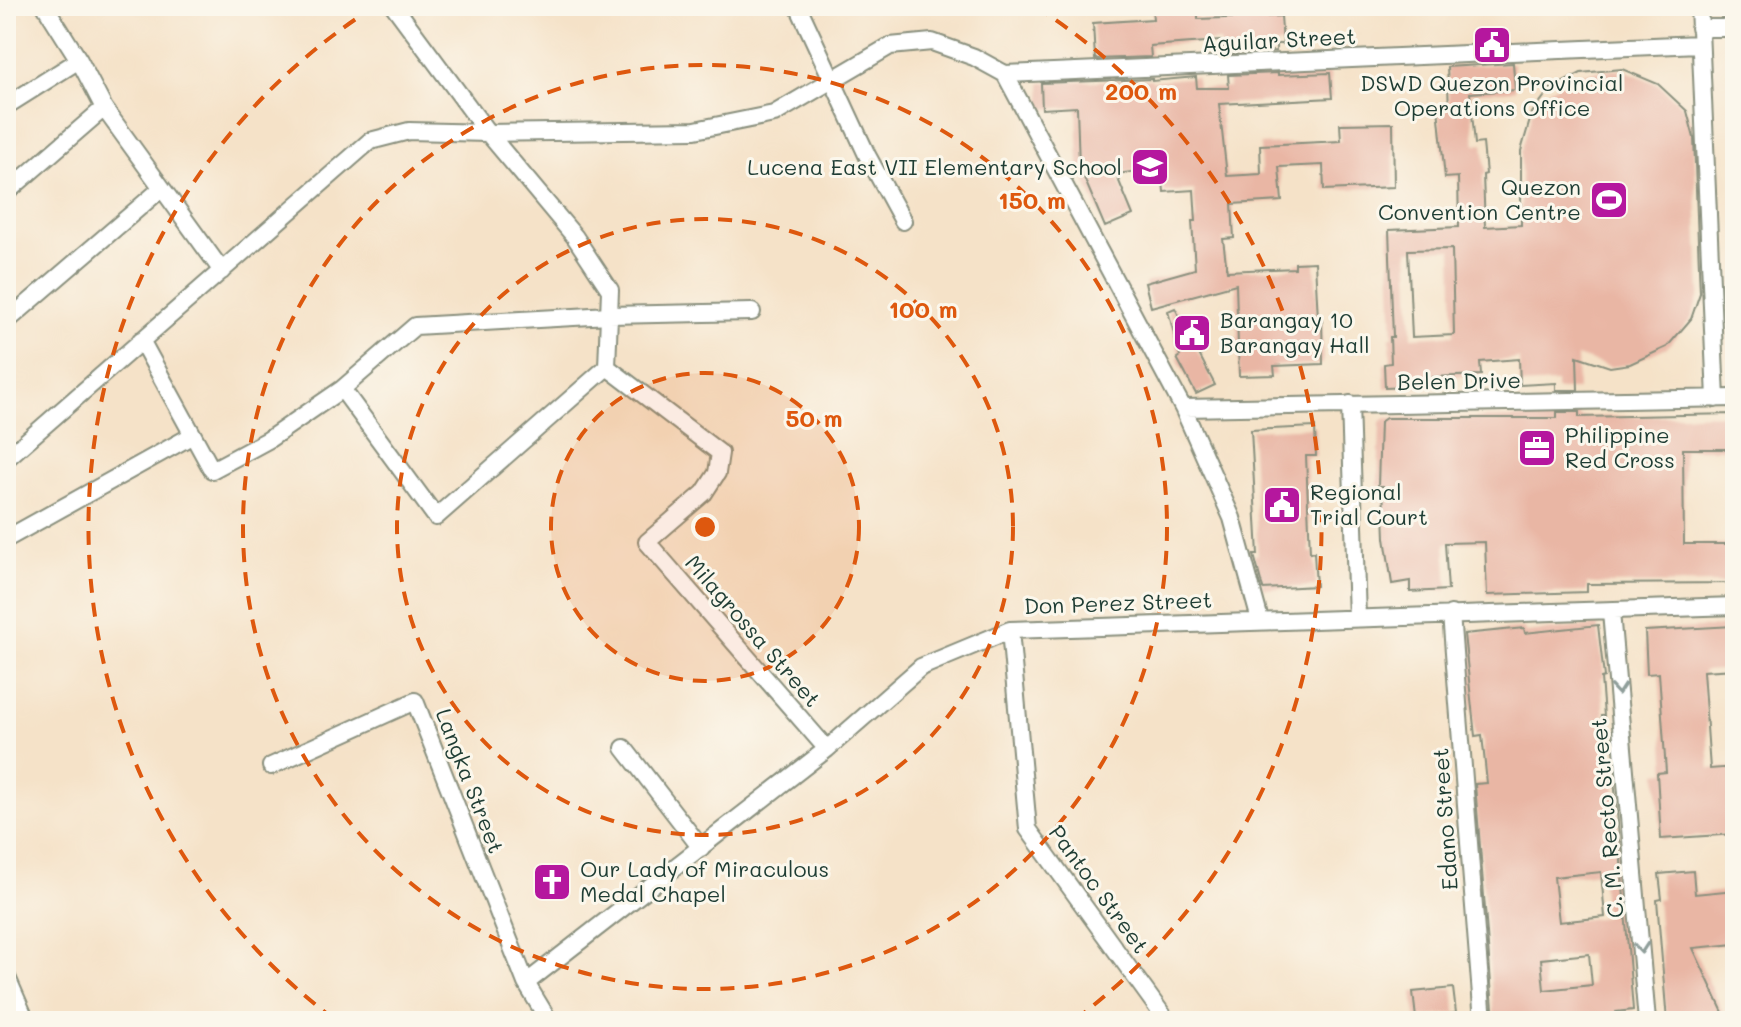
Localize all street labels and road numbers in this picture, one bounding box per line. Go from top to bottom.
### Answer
street label: Aguilar Street [1201,21,1357,58]
street label: Belen Drive [1397,365,1521,396]
street label: Milagrossa Street [679,549,827,713]
street label: Don Perez Street [1023,585,1213,620]
street label: Langka Street [430,704,511,857]
street label: C. M. Recto Street [1583,717,1630,919]
street label: Edano Street [1425,747,1464,891]
street label: Pantoc Street [1043,819,1156,959]

